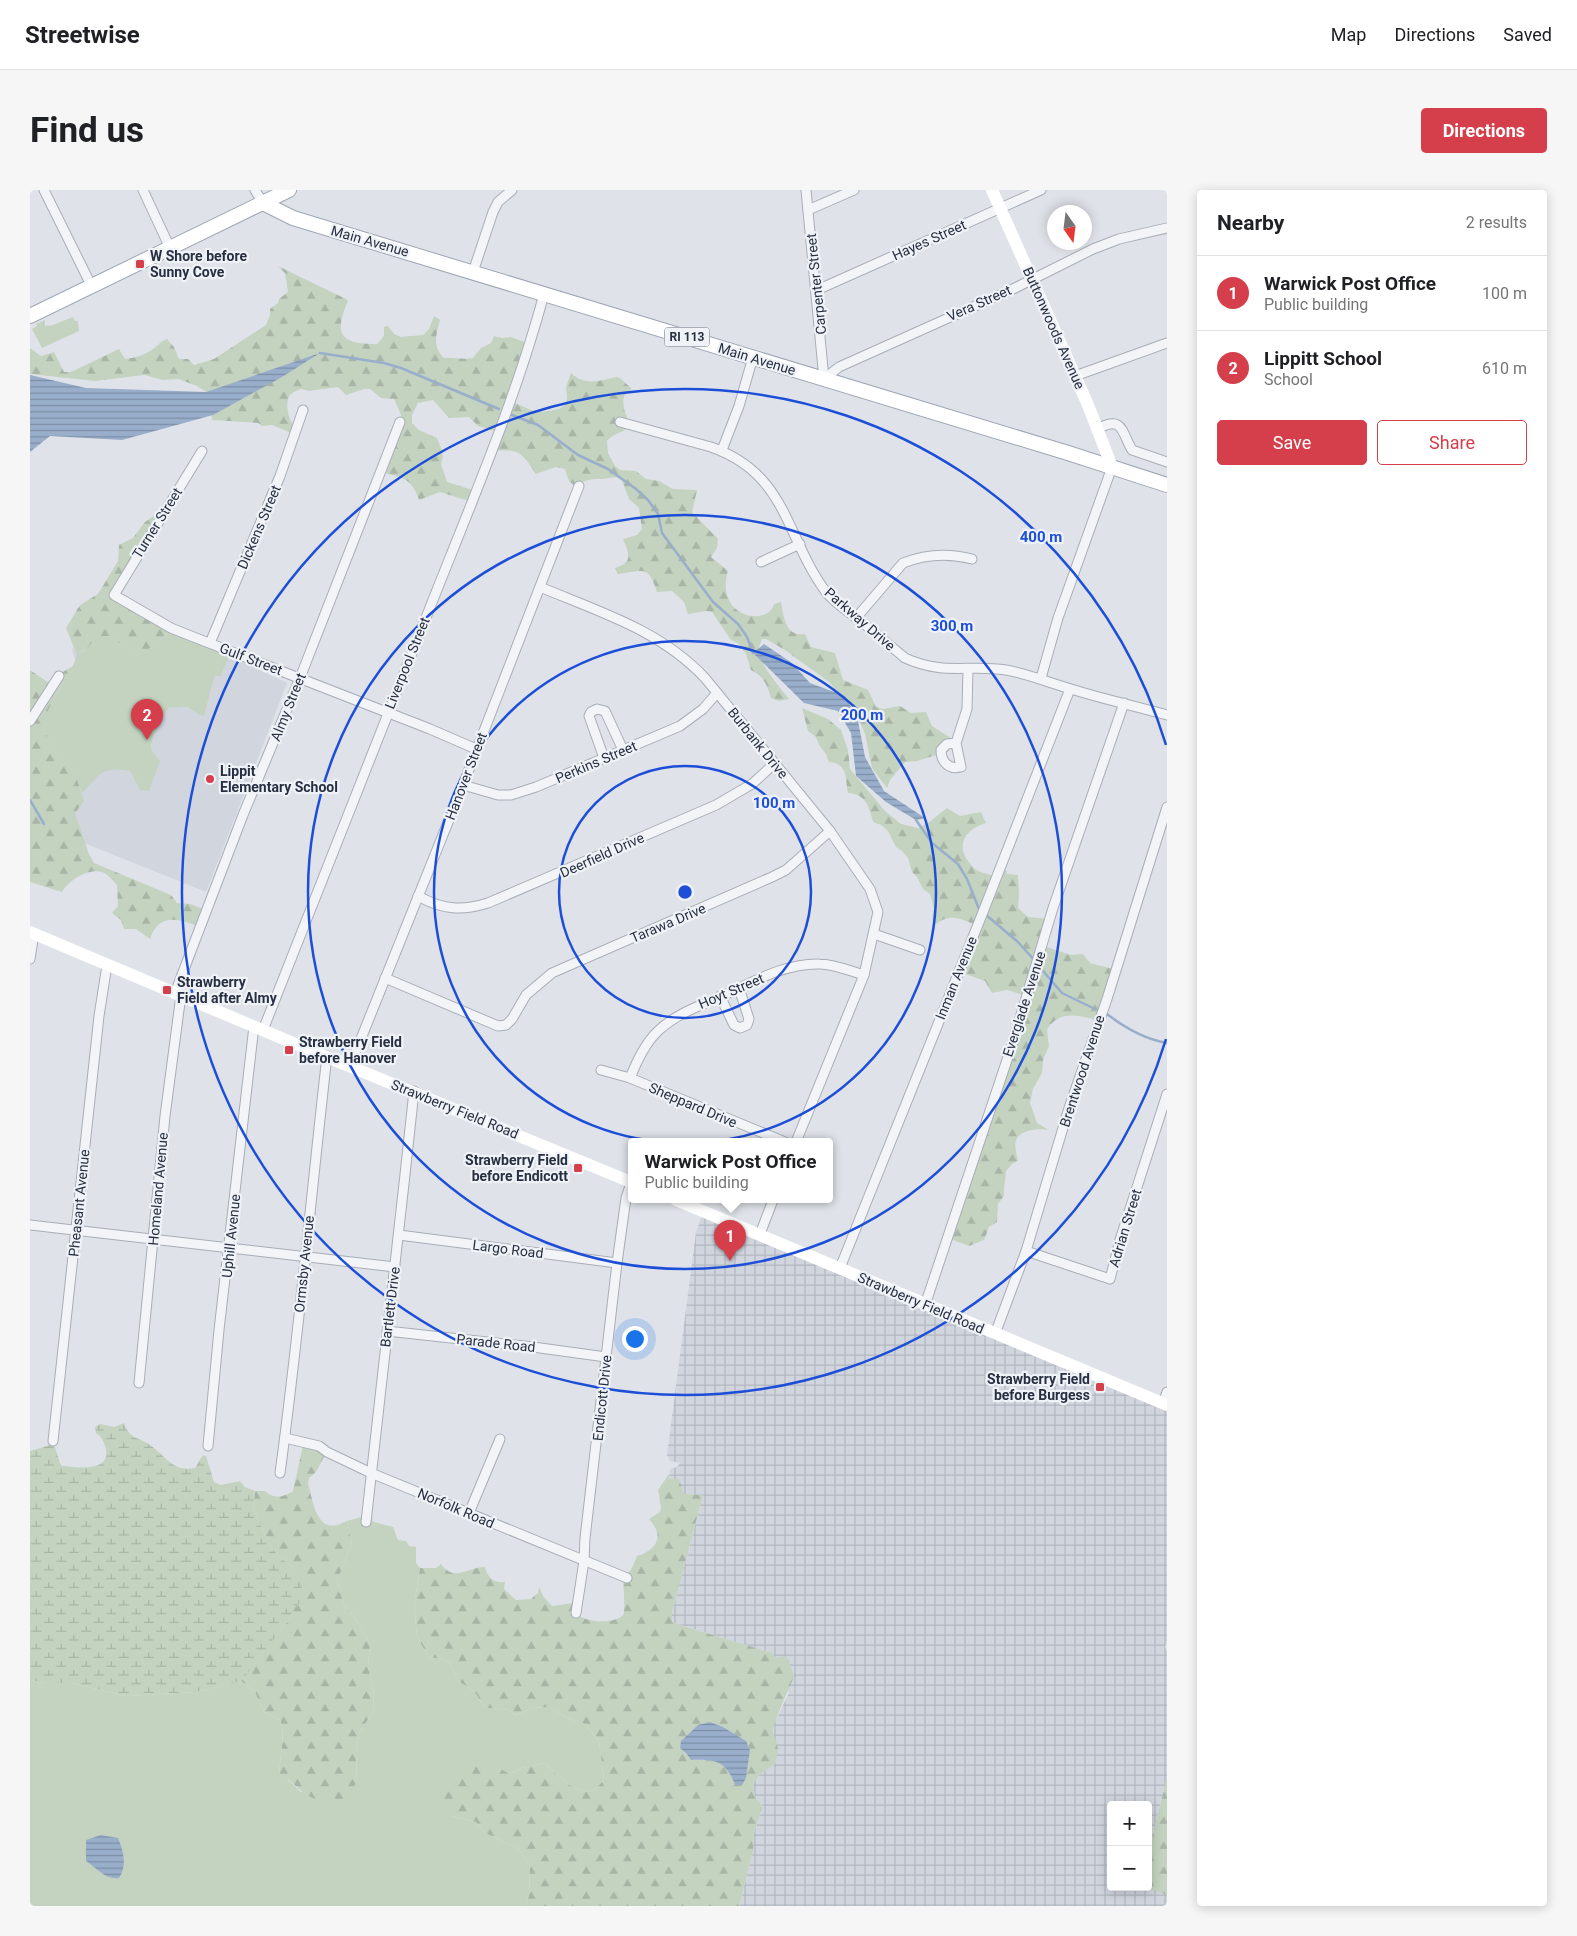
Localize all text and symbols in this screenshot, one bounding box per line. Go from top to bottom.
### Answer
text: Streetwise [25,21,140,49]
text: Map [1331,24,1366,45]
text: Directions [1394,24,1475,45]
text: Saved [1503,24,1552,45]
button: Directions [1421,108,1547,153]
text: Find us [30,110,144,151]
north arrow [1047,205,1092,250]
text: Nearby [1217,211,1284,235]
text: 2 results [1466,213,1527,232]
street label: Hayes Street [890,216,969,263]
street label: Main Avenue [329,222,411,260]
street label: Carpenter Street [803,232,829,335]
place label: W Shore before Sunny Cove [150,248,247,280]
marker: W Shore before Sunny Cove [134,258,146,270]
street label: Buttonwoods Avenue [1020,264,1088,392]
text: Warwick Post Office [1264,272,1436,295]
street label: Vera Street [944,282,1014,324]
text: 1 [1228,284,1238,303]
text: 100 m [1482,284,1527,303]
text: Public building [1264,295,1368,314]
road number: RI 113 [664,328,710,346]
street label: Main Avenue [716,340,798,378]
text: Lippitt School [1264,347,1382,370]
text: 2 [1228,359,1238,378]
text: 610 m [1482,359,1527,378]
text: School [1264,370,1313,389]
button: Save [1217,420,1367,465]
button: Share [1377,420,1527,465]
street label: Dickens Street [234,482,284,571]
street label: Turner Street [129,484,185,561]
text: 400 m [1020,528,1062,546]
street label: Parkway Drive [822,584,898,654]
street label: Liverpool Street [381,614,433,711]
text: 300 m [931,617,973,635]
street label: Gulf Street [217,640,285,678]
street label: Almy Street [267,670,309,743]
pin: 2 [131,699,163,740]
street label: Burbank Drive [725,704,791,782]
text: 200 m [841,706,883,724]
street label: Hanover Street [442,730,490,822]
street label: Perkins Street [553,738,639,786]
place label: Lippit Elementary School [220,763,338,795]
marker: Lippit Elementary School [204,773,216,785]
text: 100 m [753,794,795,812]
street label: Deerfield Drive [558,829,646,881]
centre of rings [676,883,694,901]
street label: Tarawa Drive [628,900,708,946]
street label: Inman Avenue [932,934,980,1022]
street label: Everglade Avenue [999,949,1049,1059]
street label: Hoyt Street [696,970,766,1012]
place label: Strawberry Field after Almy [177,974,278,1006]
marker: Strawberry Field after Almy [161,984,173,996]
street label: Brentwood Avenue [1056,1013,1108,1129]
place label: Strawberry Field before Hanover [299,1034,402,1066]
marker: Strawberry Field before Hanover [283,1044,295,1056]
street label: Strawberry Field Road [389,1076,521,1142]
street label: Sheppard Drive [647,1079,739,1131]
street label: Homeland Avenue [145,1132,171,1246]
popup [628,1138,833,1203]
street label: Pheasant Avenue [65,1148,93,1258]
text: Warwick Post Office [644,1150,817,1173]
place label: Strawberry Field before Endicott [465,1152,568,1184]
marker: Strawberry Field before Endicott [572,1162,584,1174]
text: Public building [644,1173,749,1192]
street label: Adrian Street [1106,1187,1145,1269]
street label: Uphill Avenue [219,1193,243,1279]
street label: Ormsby Avenue [291,1215,317,1313]
pin: 1 [714,1220,746,1261]
street label: Largo Road [472,1237,544,1261]
street label: Bartlett Drive [377,1266,403,1348]
street label: Strawberry Field Road [855,1269,987,1337]
your location [622,1326,648,1352]
street label: Parade Road [456,1331,536,1355]
street label: Endicott Drive [590,1354,614,1442]
place label: Strawberry Field before Burgess [987,1371,1090,1403]
marker: Strawberry Field before Burgess [1094,1381,1106,1393]
street label: Norfolk Road [415,1485,497,1531]
map controls [1107,1801,1152,1891]
button: + [1107,1801,1152,1846]
button: − [1107,1846,1152,1891]

